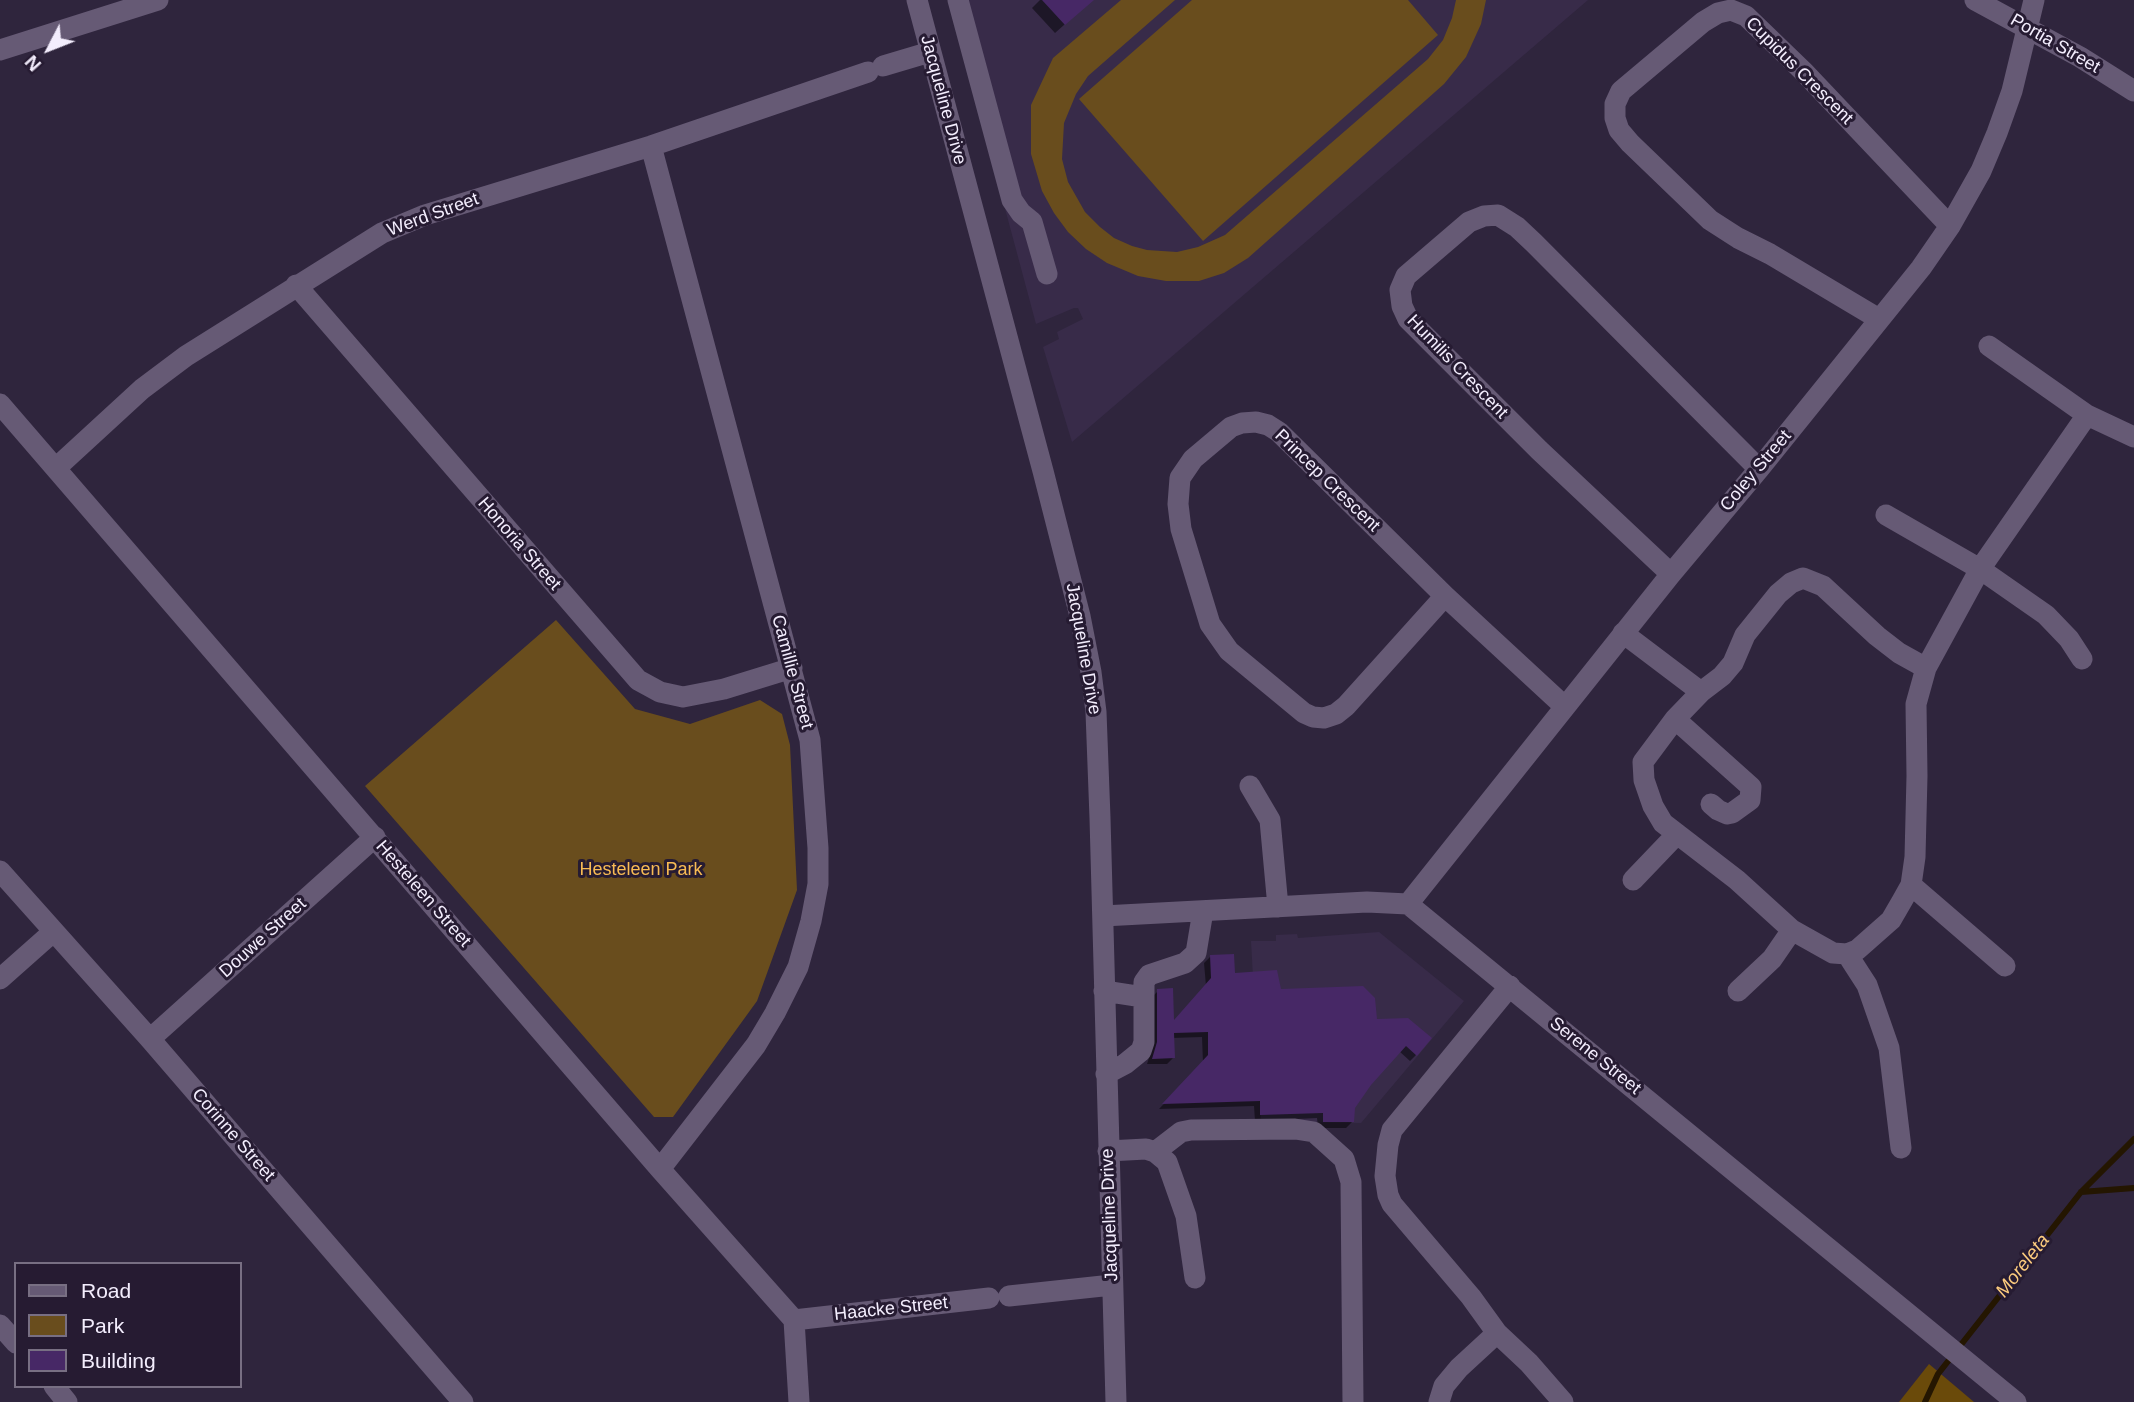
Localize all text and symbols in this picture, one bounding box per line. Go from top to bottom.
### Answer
street label: Portia Street [2006,10,2104,78]
street label: Cupidus Crescent [1741,13,1857,129]
north arrow [14,14,84,84]
street label: Jacqueline Drive [915,33,971,167]
text: N [21,51,45,76]
street label: Werd Street [384,188,482,242]
street label: Humilis Crescent [1402,311,1512,423]
street label: Princep Crescent [1270,425,1384,537]
street label: Coley Street [1716,426,1796,516]
street label: Honoria Street [473,493,565,595]
street label: Jacqueline Drive [1061,582,1105,716]
street label: Camillie Street [766,613,818,731]
street label: Hesteleen Street [371,836,475,952]
park label: Hesteleen Park [579,859,703,881]
street label: Douwe Street [215,893,311,983]
street label: Serene Street [1545,1013,1645,1099]
street label: Corinne Street [187,1084,279,1186]
street label: Jacqueline Drive [1097,1148,1123,1282]
water label: Moreleta [1991,1230,2055,1302]
legend [14,1262,242,1388]
text: Road [81,1279,131,1302]
street label: Haacke Street [833,1292,949,1326]
text: Park [81,1314,124,1337]
text: Building [81,1349,156,1372]

